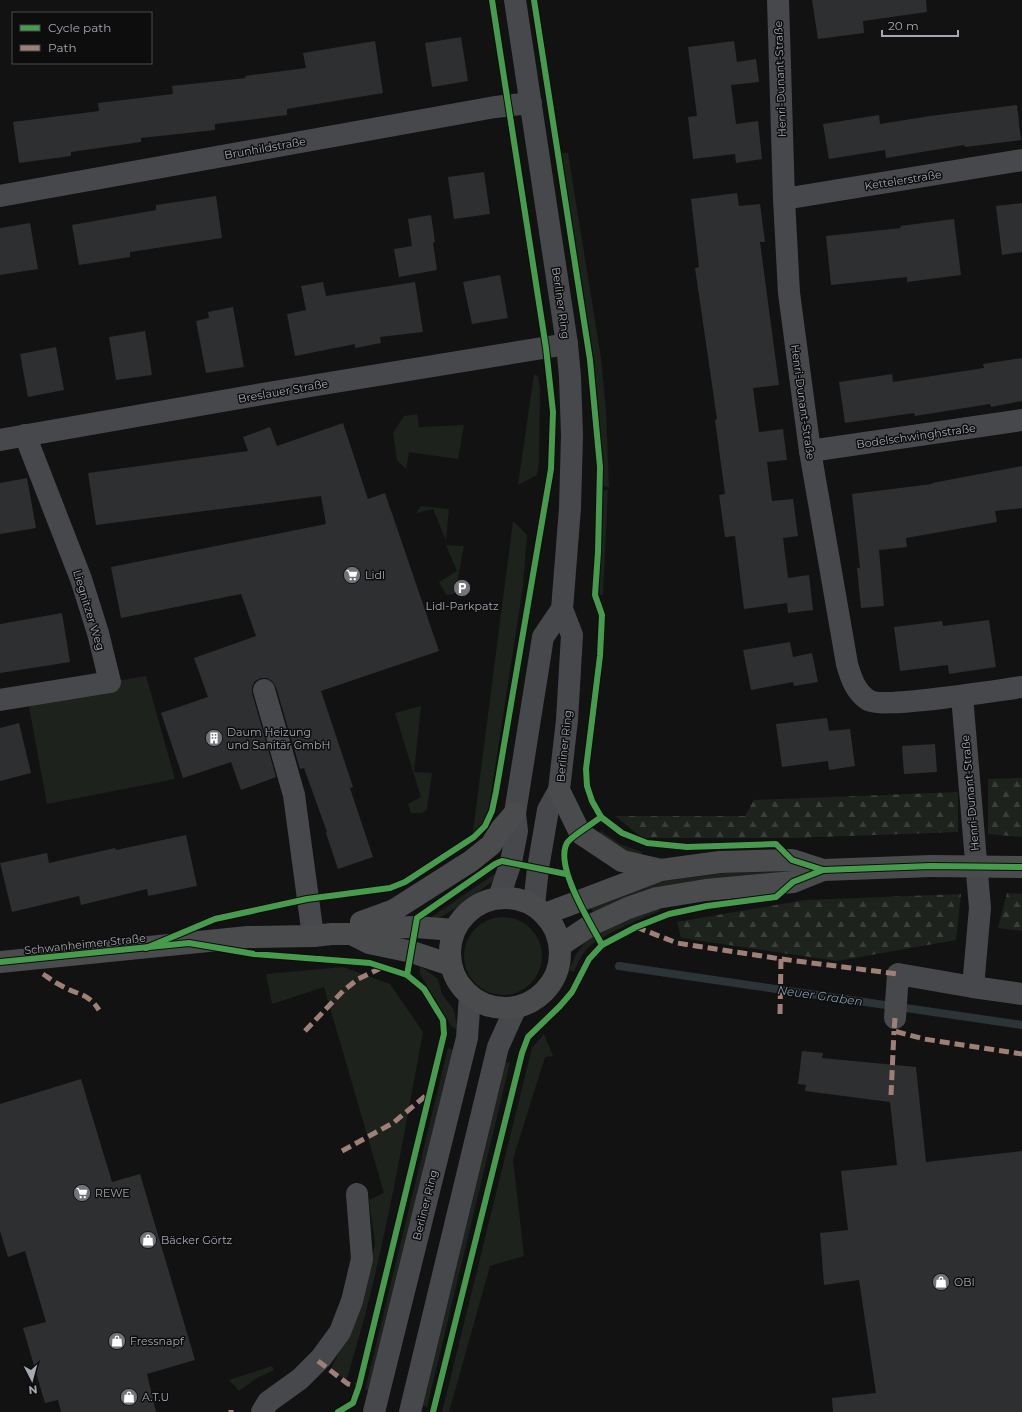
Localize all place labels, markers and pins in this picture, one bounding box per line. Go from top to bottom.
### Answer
supermarket icon: Lidl [342,565,362,585]
place label: Lidl [365,568,385,582]
parking icon: Lidl-Parkpatz [452,578,472,598]
place label: Lidl-Parkpatz [425,599,499,613]
place label: Daum Heizung und Sanitär GmbH [227,725,330,752]
building icon: Daum Heizung und Sanitär GmbH [204,728,224,748]
supermarket icon: REWE [72,1183,92,1203]
place label: REWE [95,1186,130,1200]
shop icon: Bäcker Görtz [138,1230,158,1250]
place label: Bäcker Görtz [161,1233,233,1247]
shop icon: OBI [931,1272,951,1292]
place label: OBI [954,1275,975,1289]
shop icon: Fressnapf [107,1331,127,1351]
place label: Fressnapf [130,1334,185,1348]
shop icon: A.T.U [119,1387,139,1407]
place label: A.T.U [142,1390,169,1404]

